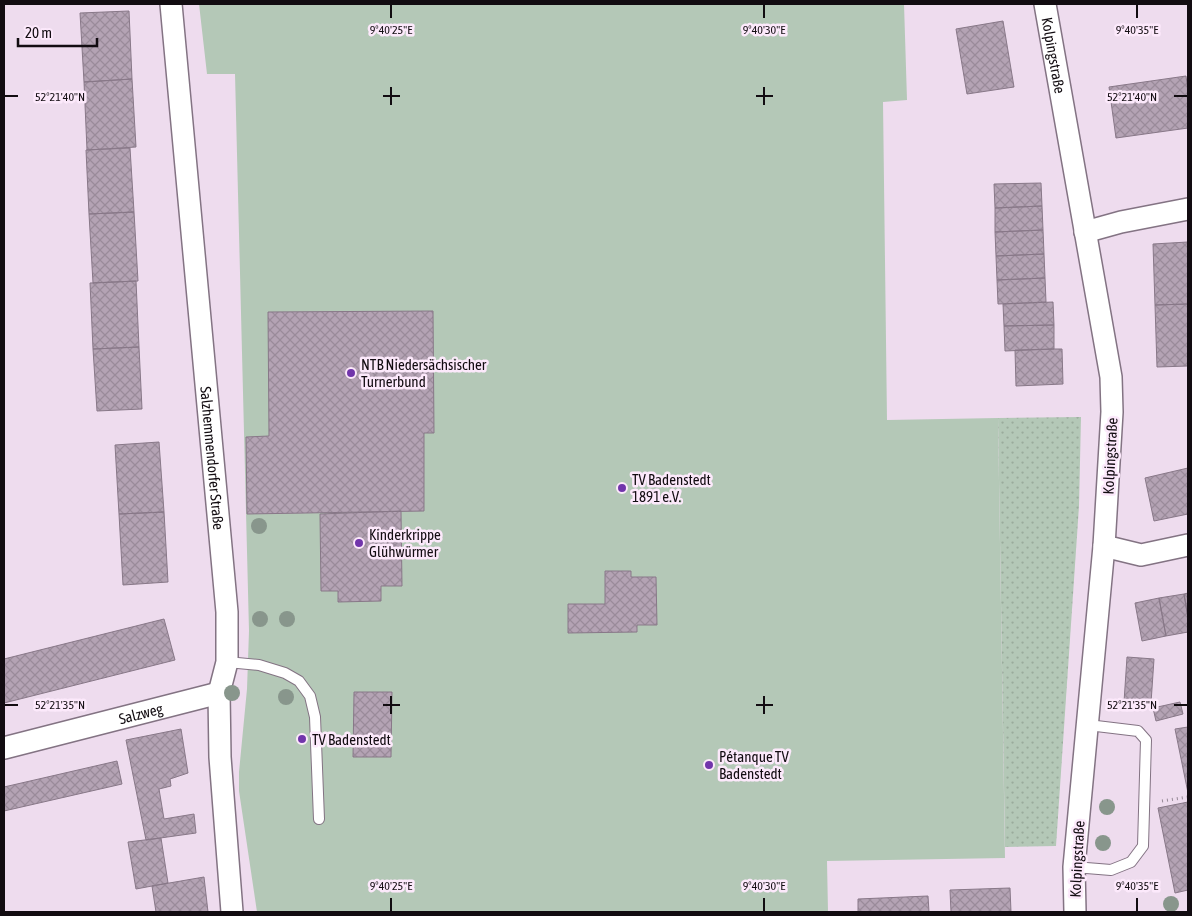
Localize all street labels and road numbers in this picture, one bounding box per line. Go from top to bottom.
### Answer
street label: Kolpingstraße [1039,16,1069,95]
street label: Salzhemmendorfer Straße [198,386,228,531]
street label: Kolpingstraße [1099,417,1121,495]
street label: Salzweg [117,699,165,727]
street label: Kolpingstraße [1066,820,1088,898]

